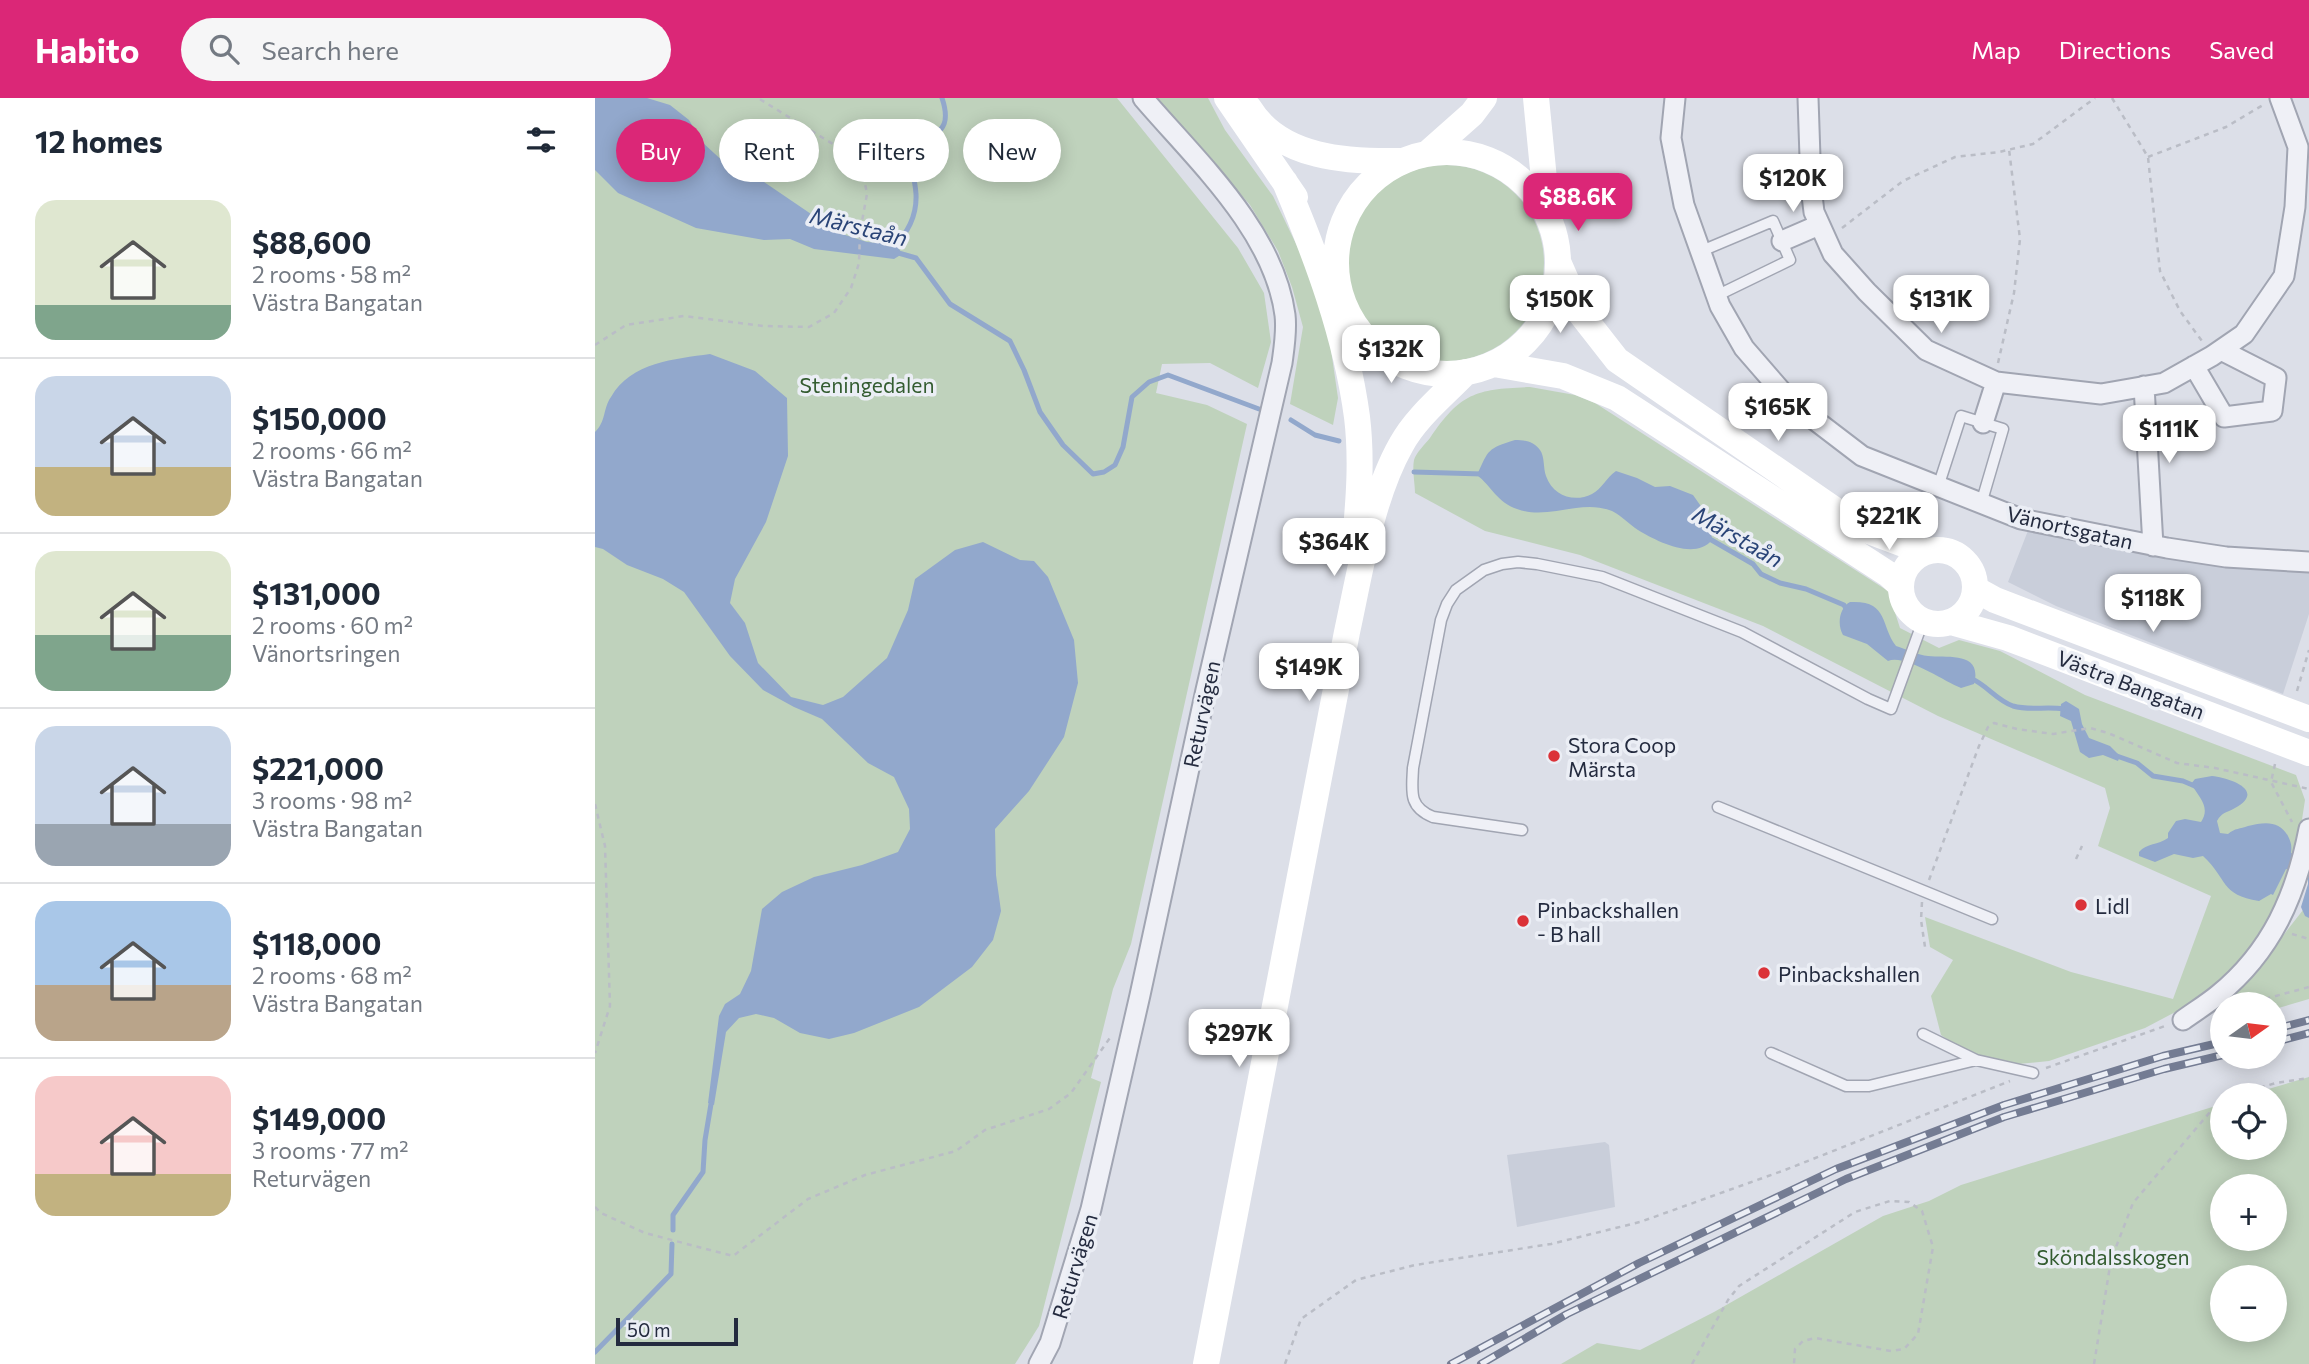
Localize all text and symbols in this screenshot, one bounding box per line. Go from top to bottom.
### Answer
search box [181,18,671,81]
text: Habito [35,29,139,70]
icon: search [205,30,243,68]
text: Search here [261,34,399,65]
text: Map [1971,35,2021,64]
text: Directions [2059,35,2171,64]
text: Saved [2209,35,2274,64]
chip: Buy [616,119,705,182]
chip: Rent [719,119,819,182]
chip: Filters [833,119,949,182]
chip: New [963,119,1061,182]
icon: filters [522,121,560,159]
text: 12 homes [35,122,163,159]
pin: $120K [1744,155,1842,214]
text: $120K [1759,163,1827,191]
pin: $88.6K [1521,174,1635,233]
text: $88.6K [1539,182,1617,210]
water label: Märstaån [807,200,911,252]
text: $88,600 [252,223,371,260]
icon: home [91,228,175,312]
text: 2 rooms · 58 m² [252,260,411,288]
pin: $150K [1511,275,1609,335]
pin: $131K [1892,275,1990,335]
text: $150K [1526,284,1594,312]
text: $131K [1909,284,1973,312]
text: Västra Bangatan [252,288,423,316]
pin: $132K [1342,326,1440,385]
text: $132K [1358,334,1424,362]
park label: Steningedalen [800,372,934,397]
pin: $165K [1729,384,1827,443]
text: $165K [1744,392,1812,420]
text: $150,000 [252,399,387,436]
icon: home [91,404,175,488]
pin: $111K [2120,406,2218,465]
text: $111K [2139,414,2199,442]
text: 2 rooms · 66 m² [252,436,412,464]
text: Västra Bangatan [252,464,423,492]
pin: $221K [1840,492,1938,552]
water label: Märstaån [1688,499,1788,573]
street label: Vänortsgatan [2004,500,2136,554]
text: $221K [1856,501,1922,529]
pin: $364K [1285,518,1383,578]
text: $364K [1299,527,1369,555]
text: $131,000 [252,574,381,611]
pin: $118K [2104,574,2202,634]
icon: home [91,579,175,663]
text: $118K [2121,583,2185,611]
text: 2 rooms · 60 m² [252,611,413,639]
text: Vänortsringen [252,639,400,667]
pin: $149K [1260,644,1358,703]
street label: Västra Bangatan [2054,644,2208,724]
text: $149K [1275,652,1343,680]
street label: Returvägen [1177,658,1225,770]
place label: Stora Coop Märsta [1568,732,1676,781]
marker: Stora Coop Märsta [1546,748,1562,764]
text: $221,000 [252,749,384,786]
icon: home [91,754,175,838]
text: 3 rooms · 98 m² [252,786,412,814]
text: Västra Bangatan [252,814,423,842]
place label: Lidl [2095,893,2130,918]
place label: Pinbackshallen - B hall [1537,897,1679,946]
marker: Lidl [2073,897,2089,913]
marker: Pinbackshallen - B hall [1515,913,1531,929]
text: $118,000 [252,924,381,961]
icon: home [91,929,175,1013]
text: 2 rooms · 68 m² [252,961,412,989]
place label: Pinbackshallen [1778,961,1920,986]
marker: Pinbackshallen [1756,965,1772,981]
text: Västra Bangatan [252,989,423,1017]
north arrow [2210,992,2287,1069]
map controls [2210,992,2287,1342]
pin: $297K [1190,1010,1288,1069]
text: $297K [1205,1018,1273,1046]
button: locate [2210,1083,2287,1160]
text: $149,000 [252,1099,386,1136]
icon: home [91,1104,175,1188]
text: 3 rooms · 77 m² [252,1136,409,1164]
text: Returvägen [252,1164,371,1192]
button: + [2210,1174,2287,1251]
street label: Returvägen [1046,1210,1102,1322]
park label: Sköndalsskogen [2036,1244,2190,1269]
button: − [2210,1265,2287,1342]
scale bar [616,1315,739,1347]
text: 50 m [627,1318,671,1341]

